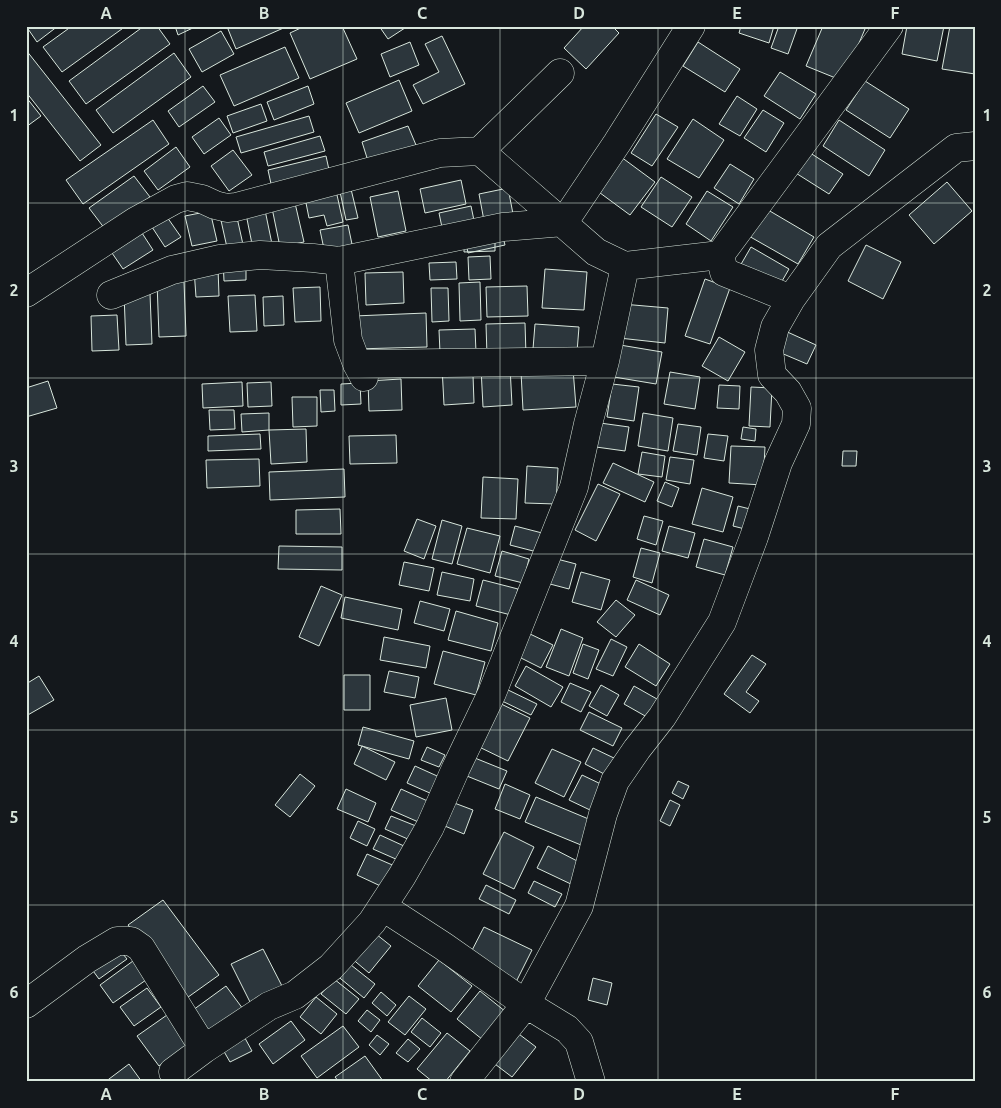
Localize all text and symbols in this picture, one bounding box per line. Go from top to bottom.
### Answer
text: A [100,4,112,22]
text: B [259,4,269,22]
text: C [417,4,427,22]
text: D [573,4,585,22]
text: E [732,4,742,22]
text: F [891,4,900,22]
text: 1 [9,106,19,124]
text: 1 [982,106,992,124]
text: 2 [9,281,19,299]
text: 2 [982,281,992,299]
text: 3 [9,457,19,475]
text: 3 [982,457,992,475]
text: 4 [9,632,19,650]
text: 4 [982,632,992,650]
text: 5 [9,808,19,826]
text: 5 [982,808,992,826]
text: 6 [9,983,19,1001]
text: 6 [982,983,992,1001]
text: A [100,1085,112,1103]
text: B [259,1085,269,1103]
text: C [417,1085,427,1103]
text: D [573,1085,585,1103]
text: E [732,1085,742,1103]
text: F [891,1085,900,1103]

